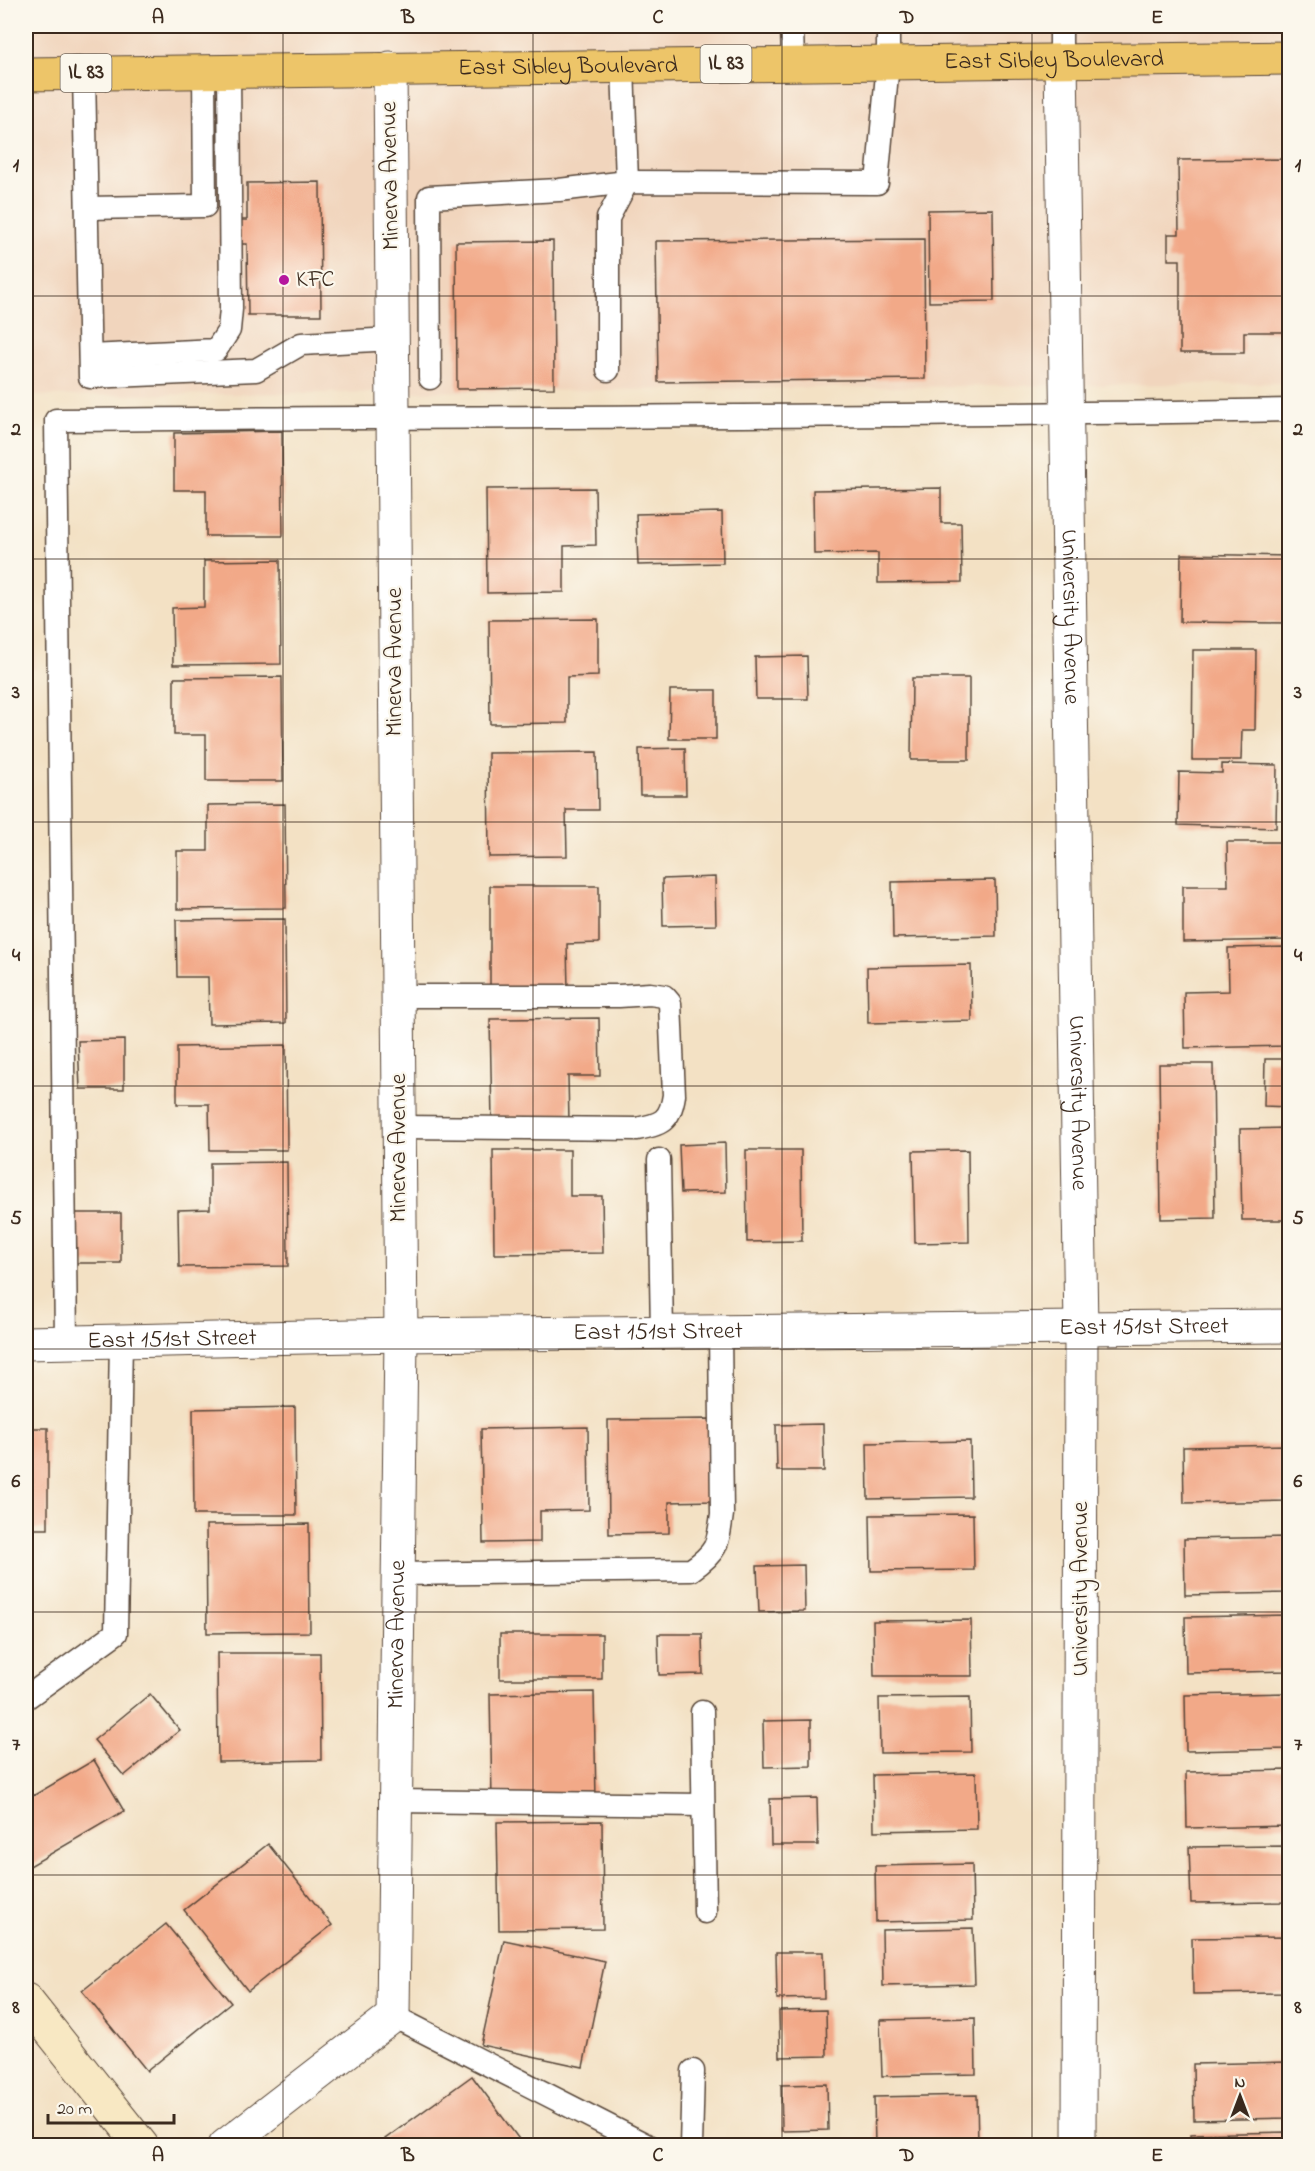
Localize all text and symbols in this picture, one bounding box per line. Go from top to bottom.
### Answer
text: A [152,4,164,33]
text: B [400,4,415,33]
text: C [653,4,664,33]
text: D [899,4,914,33]
text: E [1151,4,1163,33]
street label: East Sibley Boulevard [944,42,1165,80]
road number: IL 83 [700,45,752,83]
street label: East Sibley Boulevard [458,48,679,86]
road number: IL 83 [60,54,112,92]
street label: Minerva Avenue [372,101,410,251]
text: 1 [13,152,20,181]
text: 1 [1295,152,1302,181]
place label: KFC [296,263,334,298]
marker: KFC [277,273,291,287]
text: 2 [10,416,21,445]
text: 2 [1292,416,1303,445]
street label: University Avenue [1051,529,1089,705]
street label: Minerva Avenue [378,587,413,736]
text: 3 [11,679,20,708]
text: 3 [1293,679,1302,708]
text: 4 [12,942,21,971]
text: 4 [1294,942,1303,971]
street label: University Avenue [1059,1015,1096,1191]
street label: Minerva Avenue [382,1073,417,1222]
text: 5 [10,1205,22,1234]
text: 5 [1292,1205,1304,1234]
street label: East 151st Street [1059,1309,1229,1346]
street label: East 151st Street [573,1314,743,1351]
street label: East 151st Street [87,1321,257,1359]
text: 6 [12,1468,21,1497]
text: 6 [1294,1468,1303,1497]
street label: University Avenue [1064,1501,1100,1677]
street label: Minerva Avenue [379,1560,416,1709]
text: 7 [12,1731,21,1760]
text: 7 [1294,1731,1303,1760]
text: 8 [11,1994,20,2023]
text: 8 [1293,1994,1302,2023]
north arrow [1210,2066,1270,2126]
text: N [1235,2071,1246,2095]
scale bar [48,2087,174,2125]
text: 20 m [57,2097,92,2123]
text: A [152,2142,164,2171]
text: B [400,2142,415,2171]
text: C [653,2142,664,2171]
text: D [899,2142,914,2171]
text: E [1151,2142,1163,2171]

